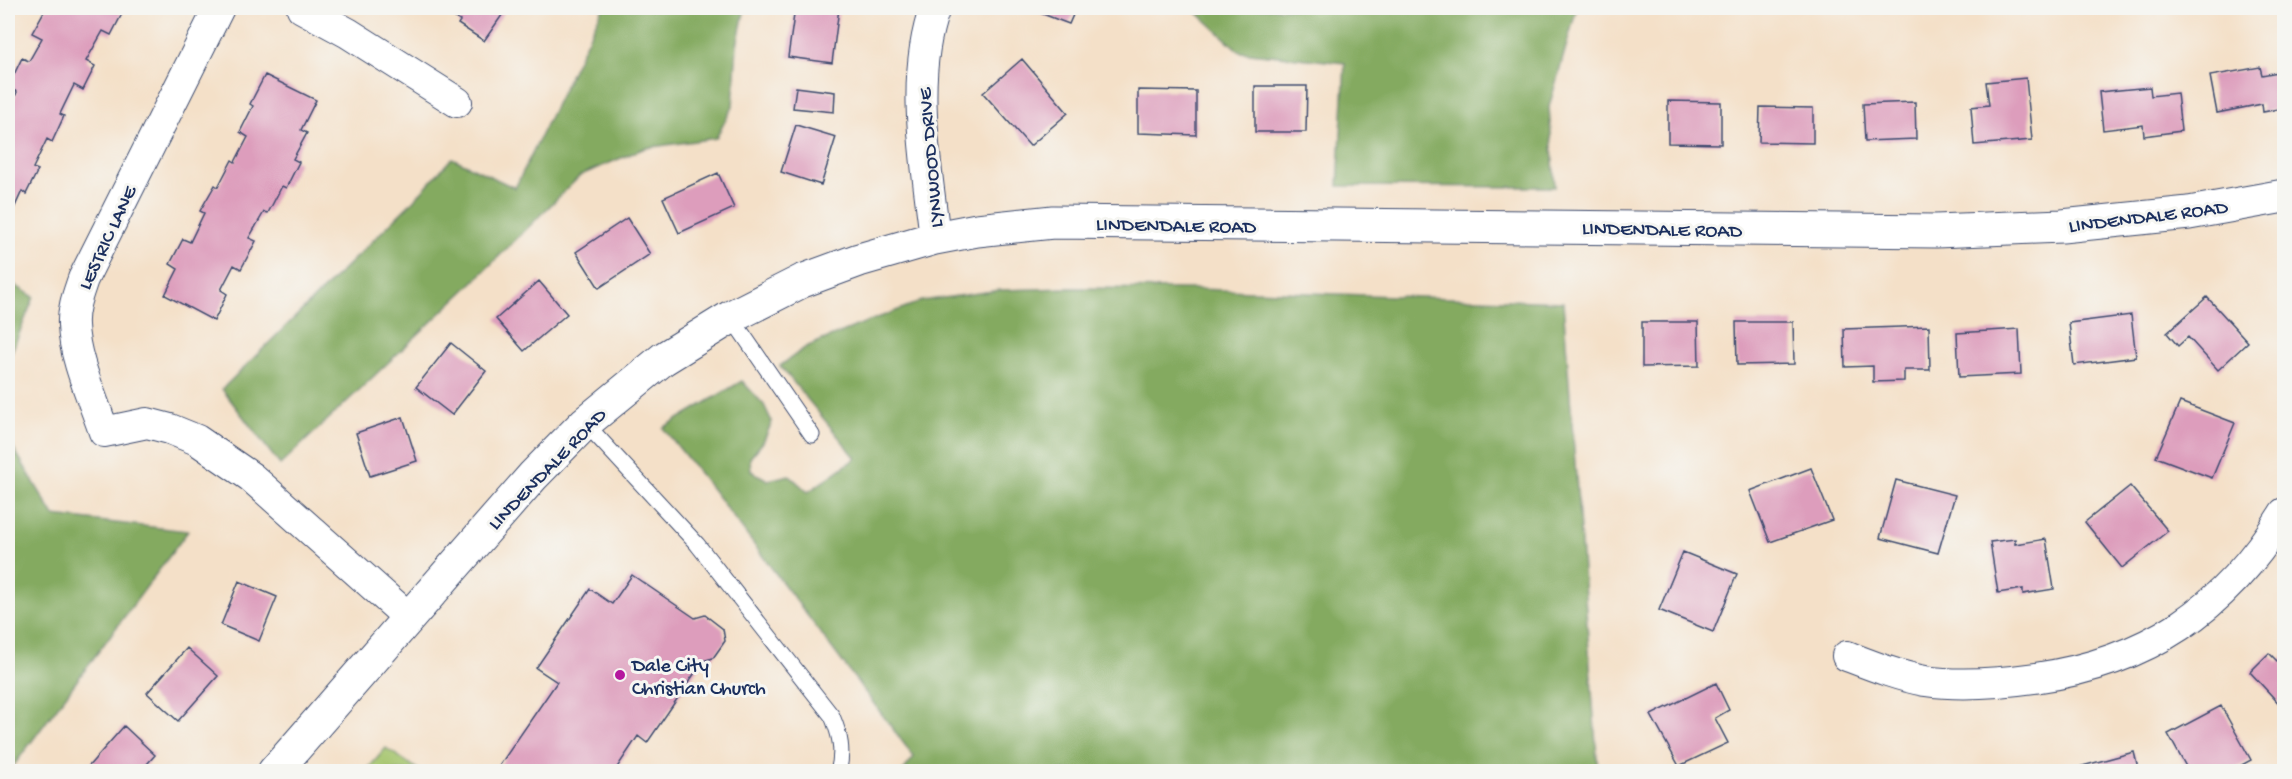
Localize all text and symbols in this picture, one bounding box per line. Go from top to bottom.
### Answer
street label: LYNWOOD DRIVE [915,85,950,229]
street label: LESTRIC LANE [75,181,144,294]
street label: LINDENDALE ROAD [2067,197,2230,240]
street label: LINDENDALE ROAD [1096,215,1257,240]
street label: LINDENDALE ROAD [1582,219,1743,244]
street label: LINDENDALE ROAD [485,404,613,536]
place label: Dale City Christian Church [630,656,766,702]
marker: Dale City Christian Church [613,668,627,682]

